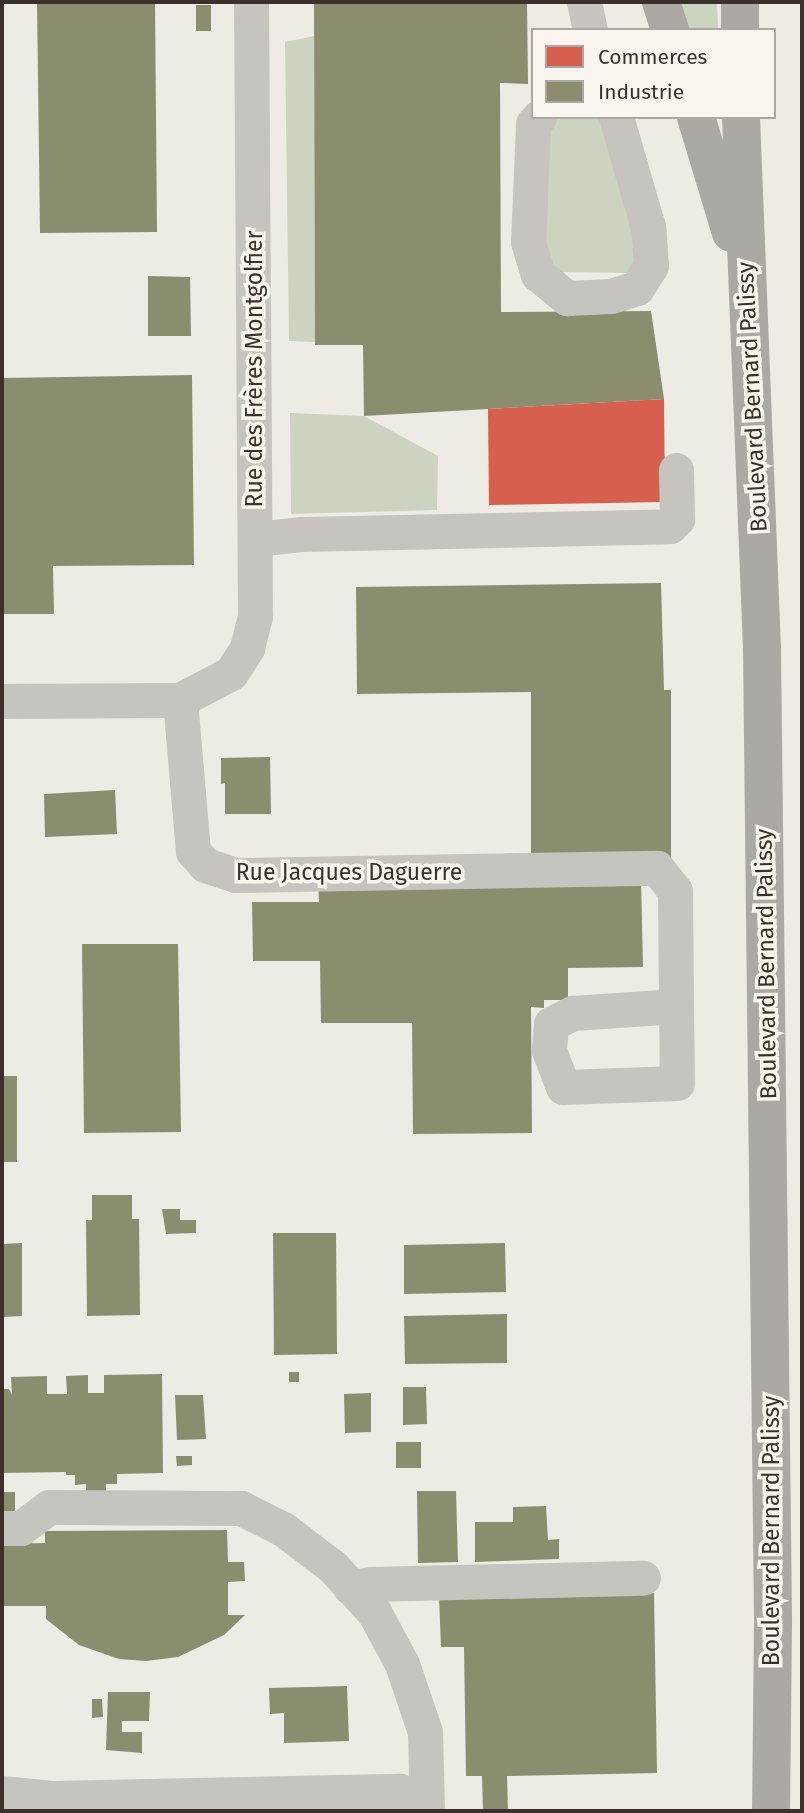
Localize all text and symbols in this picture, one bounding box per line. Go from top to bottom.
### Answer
legend [531,28,776,119]
text: Commerces [598,44,707,70]
text: Industrie [598,79,684,105]
street label: Rue des Frères Montgolfier [240,231,268,507]
street label: Boulevard Bernard Palissy [731,261,773,533]
street label: Boulevard Bernard Palissy [750,828,782,1100]
street label: Rue Jacques Daguerre [236,858,462,886]
street label: Boulevard Bernard Palissy [757,1396,785,1666]

